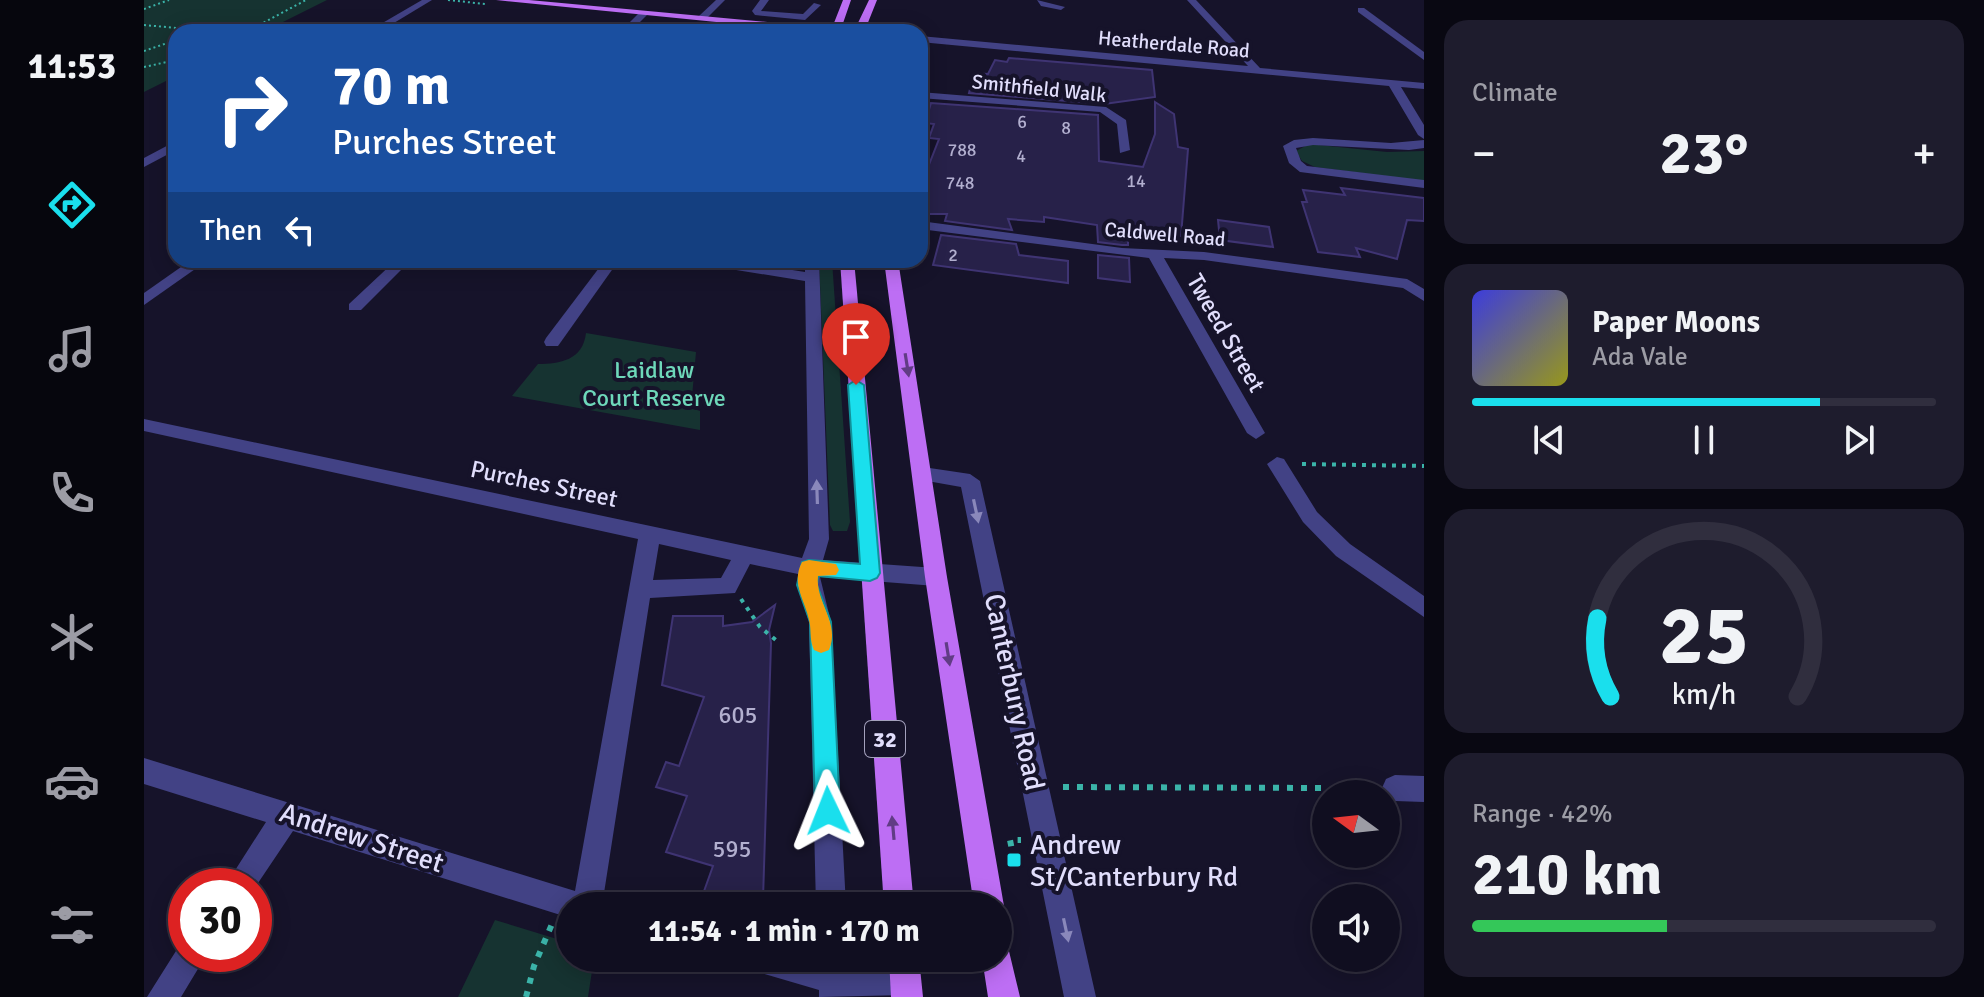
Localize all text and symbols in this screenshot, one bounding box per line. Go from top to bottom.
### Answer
street label: Heatherdale Road [1097,25,1251,64]
text: 11:53 [28,44,116,89]
text: 70 m [332,51,450,120]
icon: right [200,56,304,160]
street label: Smithfield Walk [971,69,1107,108]
text: Climate [1472,77,1558,109]
house number: 6 [1017,111,1027,133]
house number: 8 [1061,117,1071,139]
text: 23° [1660,117,1748,191]
text: Purches Street [332,120,556,165]
text: − [1472,127,1496,181]
text: + [1912,127,1936,181]
house number: 788 [947,139,977,161]
house number: 4 [1016,145,1026,167]
house number: 14 [1126,170,1146,192]
house number: 748 [945,172,975,194]
icon: directions [44,177,100,233]
icon: left [278,208,322,252]
text: Then [200,212,262,249]
street label: Caldwell Road [1103,217,1226,252]
house number: 2 [948,244,958,266]
street label: Tweed Street [1180,268,1272,398]
pin [822,303,890,385]
text: Paper Moons [1592,304,1760,341]
icon: arrive [834,315,878,359]
icon: music [44,321,100,377]
text: Ada Vale [1592,341,1688,373]
one-way arrow [901,353,914,378]
park label: Laidlaw Court Reserve [582,355,726,413]
icon: previous [1527,418,1571,462]
icon: pause [1682,418,1726,462]
icon: next [1837,418,1881,462]
street label: Purches Street [468,454,620,514]
icon: phone [44,465,100,521]
one-way arrow [811,479,824,504]
one-way arrow [970,499,983,524]
text: 25 [1659,584,1749,686]
street label: Canterbury Road [977,591,1051,794]
icon: climate [44,609,100,665]
one-way arrow [943,642,955,667]
text: km/h [1672,677,1736,712]
house number: 605 [719,700,757,730]
road number: 32 [865,721,905,757]
icon: car [44,753,100,809]
position arrow [786,769,870,853]
north arrow [1312,780,1400,868]
map controls [1312,780,1400,972]
street label: Andrew Street [276,796,448,880]
text: Range · 42% [1472,798,1613,830]
one-way arrow [886,815,899,840]
place label: Andrew St/Canterbury Rd [1030,828,1238,894]
house number: 595 [713,834,751,864]
text: 210 km [1472,838,1662,912]
marker: Andrew St/Canterbury Rd [1005,851,1023,869]
speed limit sign: 30 [168,868,272,972]
button: sound [1312,884,1400,972]
icon: filters [44,897,100,953]
text: 11:54 · 1 min · 170 m [648,913,920,950]
one-way arrow [1060,917,1073,942]

